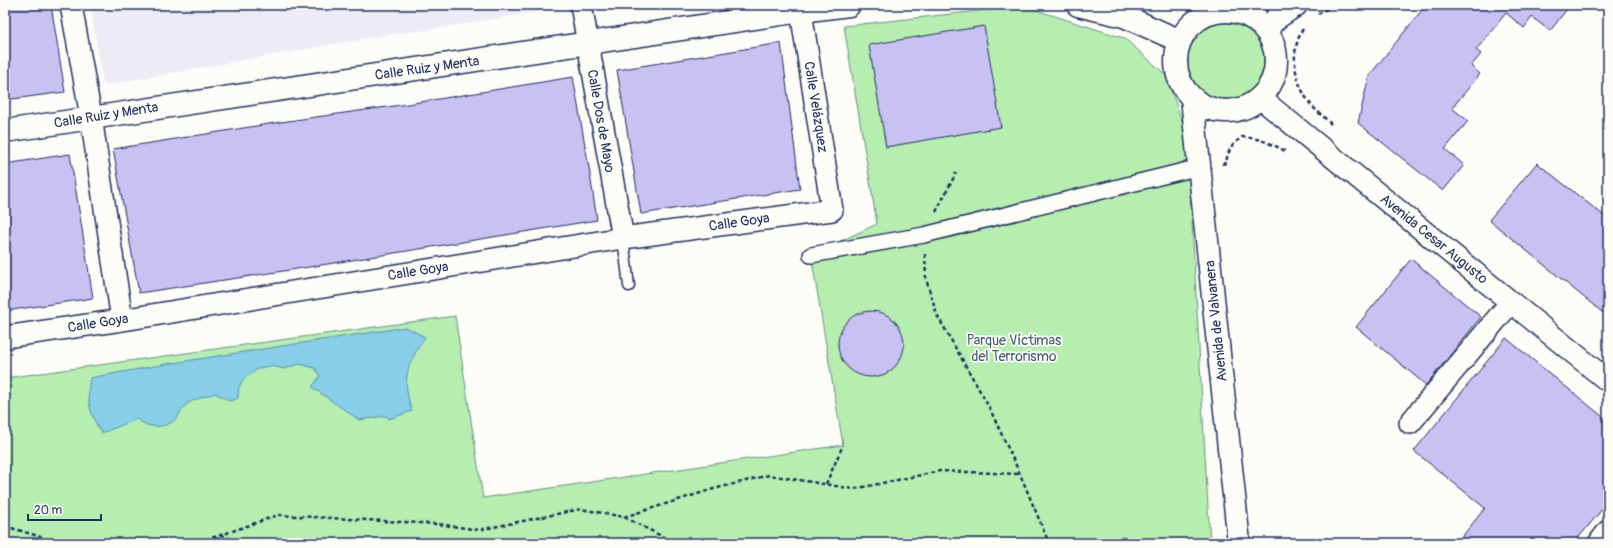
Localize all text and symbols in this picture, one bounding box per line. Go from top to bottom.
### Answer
street label: Calle Ruiz y Menta [374,52,480,84]
street label: Calle Velázquez [800,60,832,154]
street label: Calle Dos de Mayo [584,68,619,174]
street label: Calle Ruiz y Menta [53,98,159,132]
street label: Avenida Cesar Augusto [1377,190,1492,288]
street label: Calle Goya [708,209,770,235]
street label: Calle Goya [387,258,449,284]
street label: Avenida de Valvanera [1201,260,1231,382]
street label: Calle Goya [67,310,129,336]
park label: Parque Víctimas del Terrorismo [967,332,1062,365]
scale bar [28,496,101,522]
text: 20 m [34,503,63,518]

